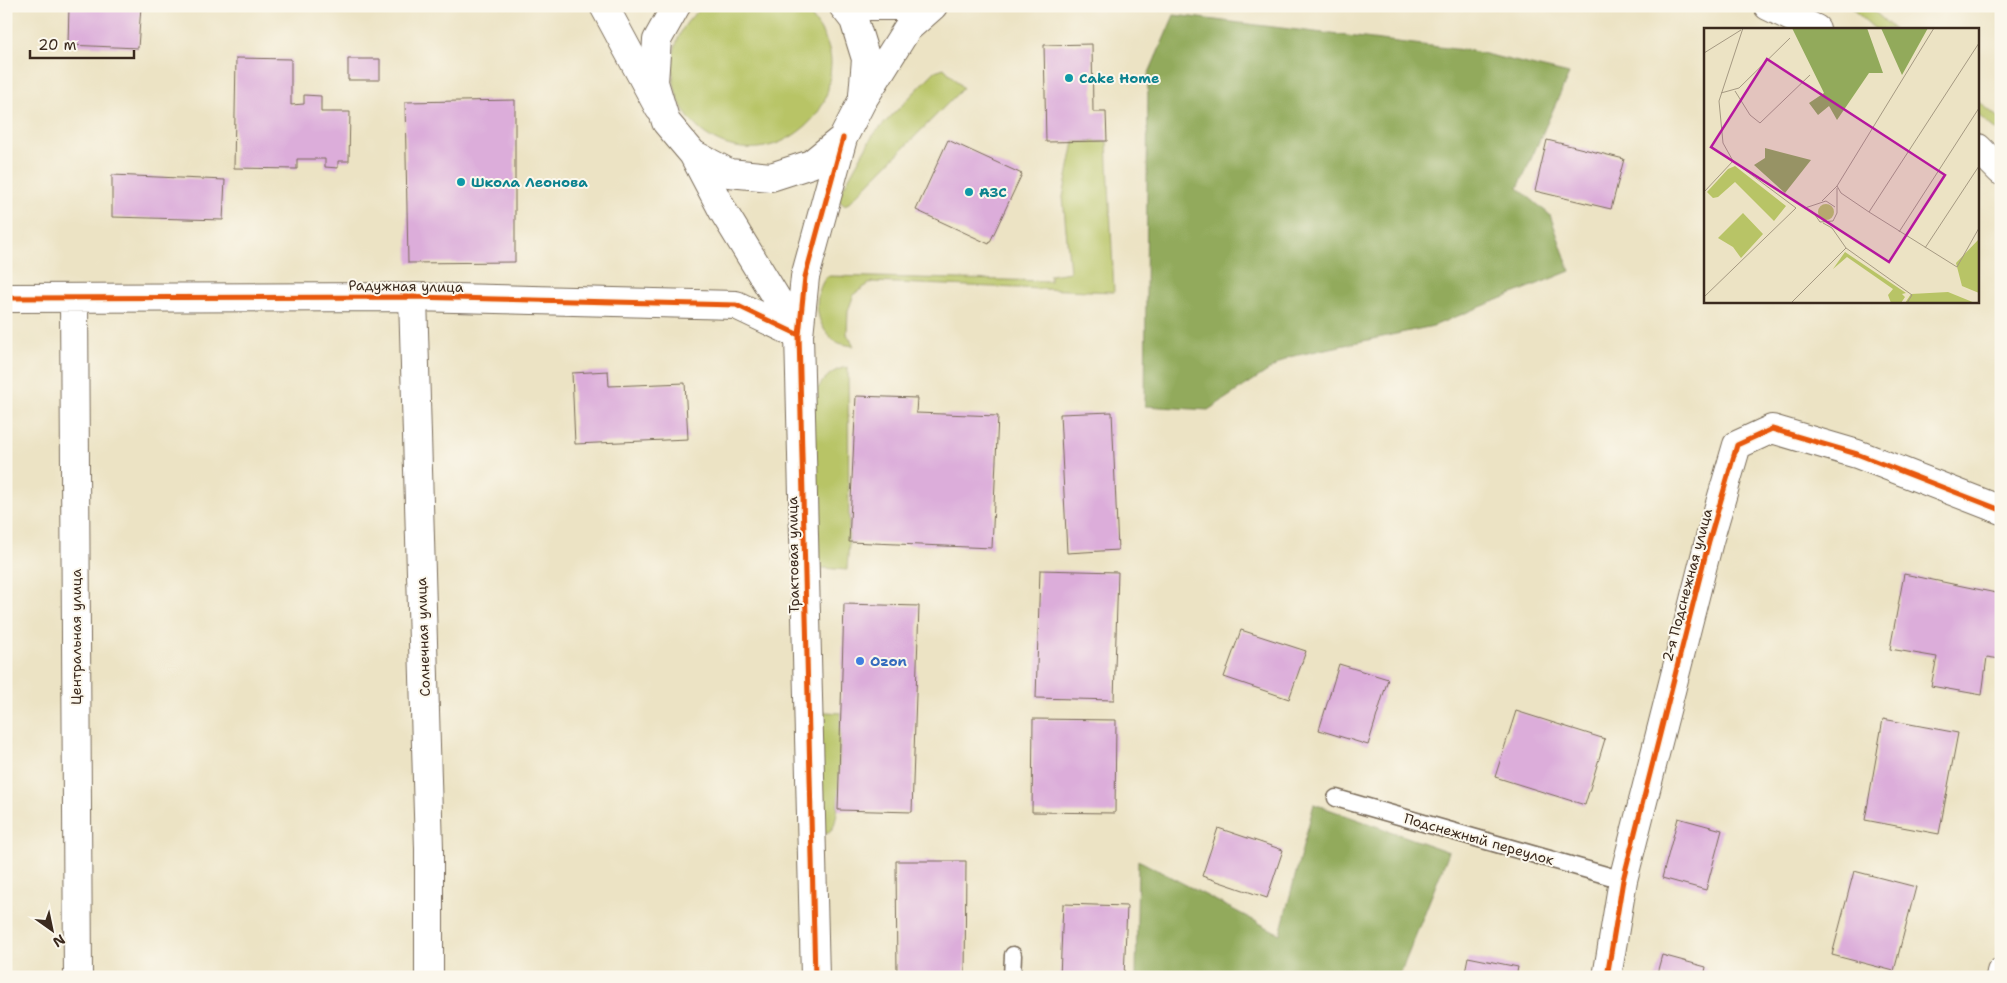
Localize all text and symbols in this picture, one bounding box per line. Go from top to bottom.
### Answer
scale bar [30,28,134,60]
inset map [1704,28,1980,302]
text: 20 m [38,35,77,55]
place label: Cake Home [1079,69,1159,87]
marker: Cake Home [1063,72,1075,84]
place label: Школа Леонова [471,173,588,191]
marker: Школа Леонова [455,176,467,188]
place label: АЗС [979,183,1007,201]
marker: АЗС [963,186,975,198]
street label: Радужная улица [348,276,464,296]
street label: Трактовая улица [783,496,803,614]
street label: 2-я Подснежная улица [1658,506,1716,664]
street label: Центральная улица [67,569,85,705]
street label: Солнечная улица [412,577,434,697]
place label: Ozon [870,652,907,670]
marker: Ozon [854,655,866,667]
street label: Подснежный переулок [1402,809,1556,869]
north arrow [28,906,78,956]
text: N [50,930,69,951]

